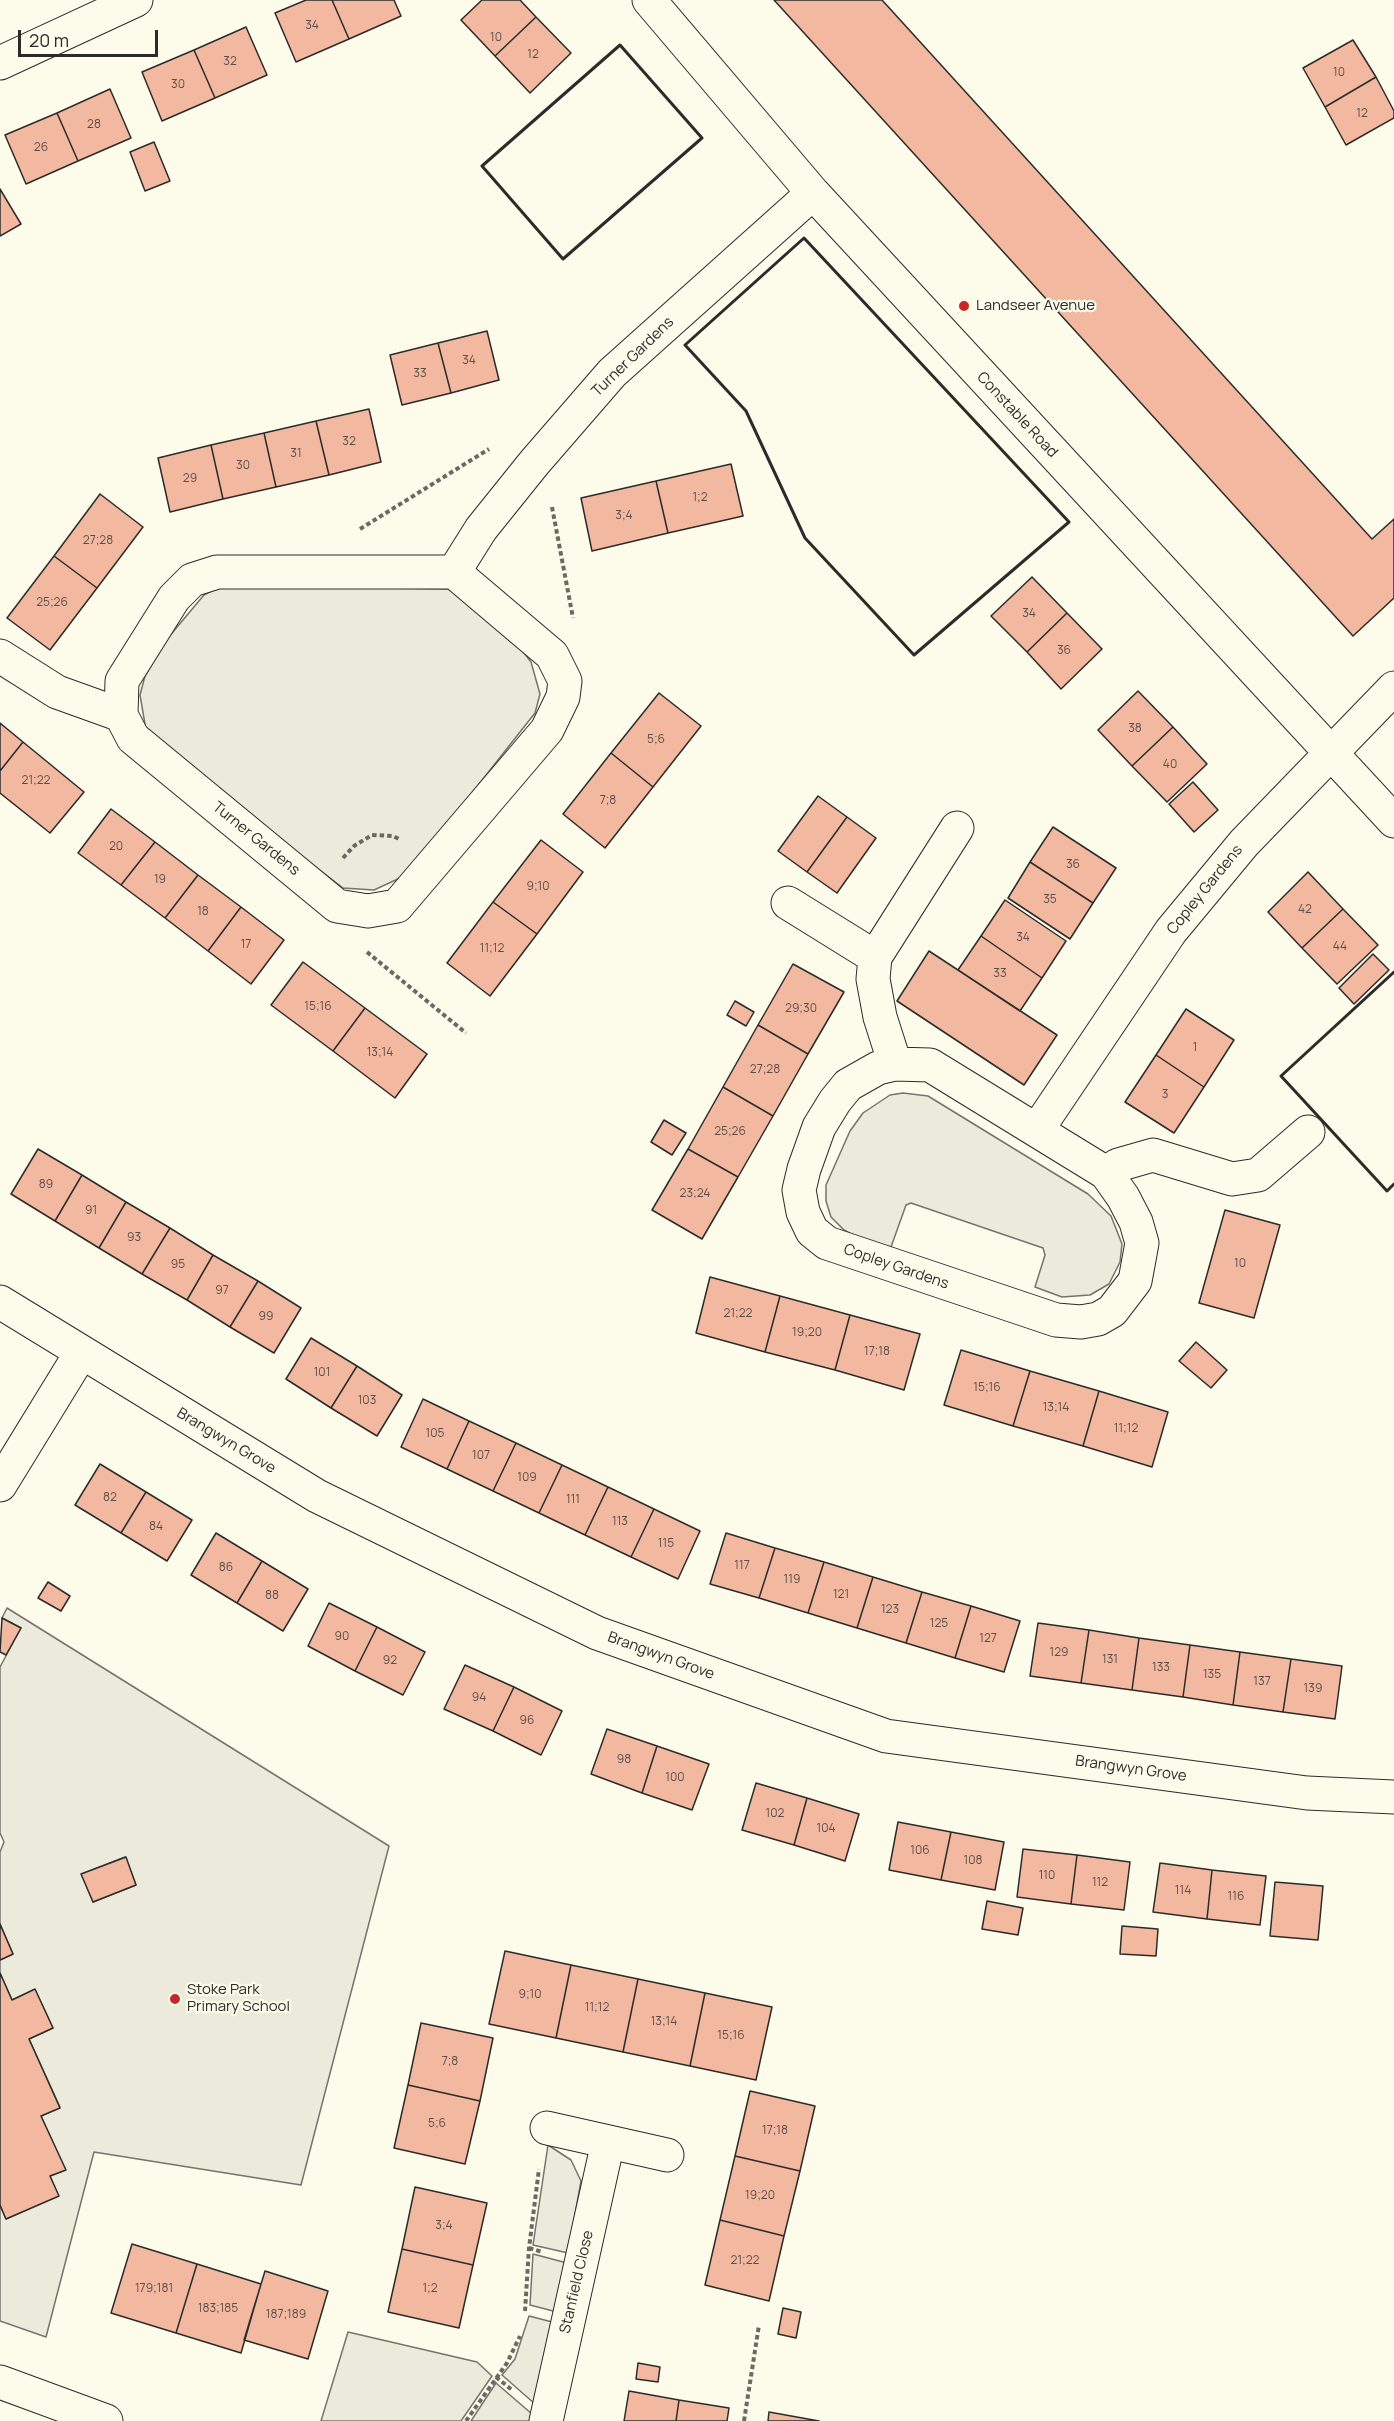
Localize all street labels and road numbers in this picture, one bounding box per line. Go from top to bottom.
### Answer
street label: Turner Gardens [588,313,678,401]
street label: Constable Road [973,368,1061,462]
street label: Turner Gardens [209,798,303,880]
street label: Copley Gardens [1163,842,1247,938]
street label: Copley Gardens [841,1241,951,1293]
street label: Brangwyn Grove [173,1404,279,1478]
street label: Brangwyn Grove [605,1628,717,1684]
street label: Brangwyn Grove [1074,1752,1188,1786]
street label: Stanfield Close [556,2229,598,2335]

